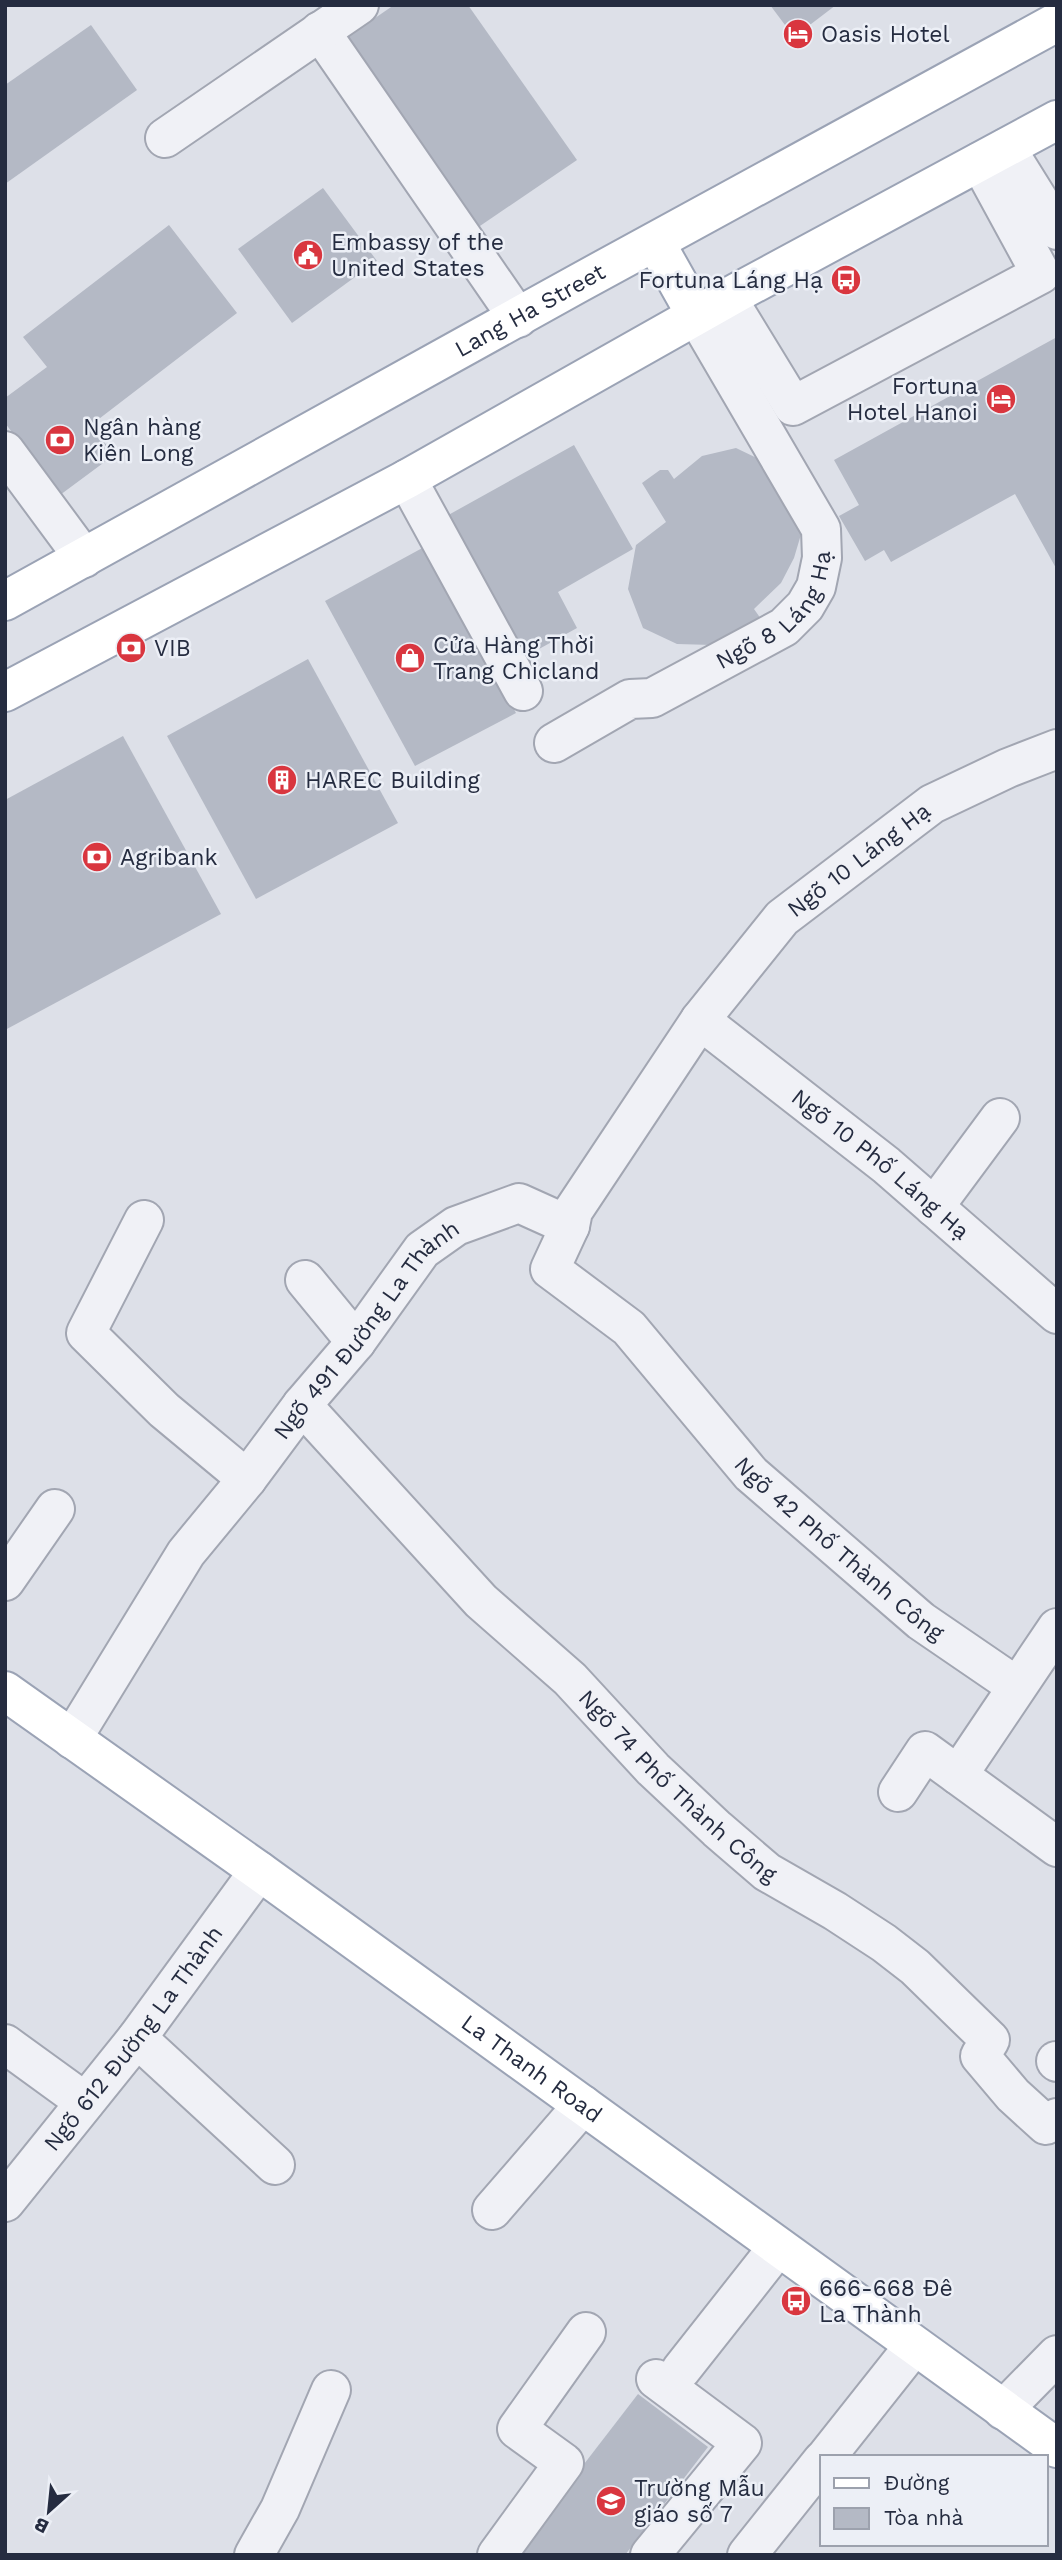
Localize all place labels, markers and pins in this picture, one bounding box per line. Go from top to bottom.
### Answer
hotel icon: Oasis Hotel [781,17,815,51]
place label: Oasis Hotel [821,21,950,48]
place label: Embassy of the United States [331,229,504,282]
public building icon: Embassy of the United States [291,238,325,272]
bus stop icon: Fortuna Láng Hạ [829,263,863,297]
place label: Fortuna Láng Hạ [638,267,823,294]
place label: Fortuna Hotel Hanoi [847,373,978,426]
hotel icon: Fortuna Hotel Hanoi [984,382,1018,416]
place label: Ngân hàng Kiên Long [83,414,201,467]
bank icon: Ngân hàng Kiên Long [43,423,77,457]
bank icon: VIB [114,631,148,665]
place label: Cửa Hàng Thời Trang Chicland [433,632,599,685]
place label: VIB [154,635,191,662]
shop icon: Cửa Hàng Thời Trang Chicland [393,641,427,675]
building icon: HAREC Building [265,763,299,797]
place label: HAREC Building [305,767,480,794]
bank icon: Agribank [80,840,114,874]
place label: Agribank [120,844,218,871]
place label: 666-668 Đê La Thành [819,2275,953,2328]
bus stop icon: 666-668 Đê La Thành [779,2284,813,2318]
place label: Trường Mẫu giáo số 7 [634,2475,765,2528]
school or university icon: Trường Mẫu giáo số 7 [594,2484,628,2518]

